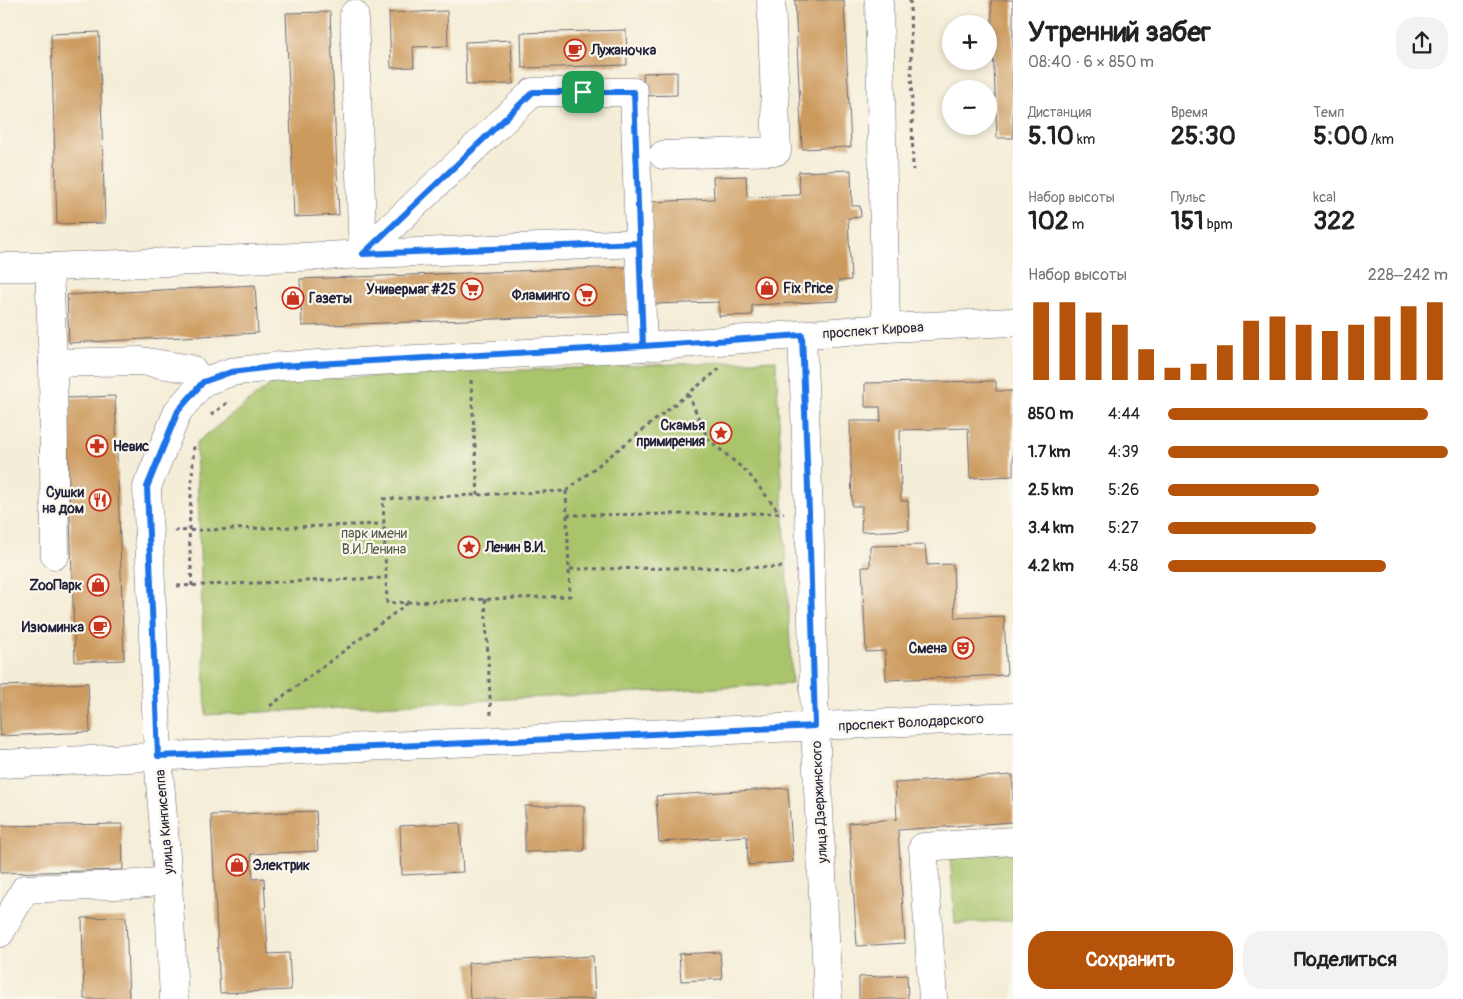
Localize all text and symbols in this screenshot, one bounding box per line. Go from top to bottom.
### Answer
map controls [942,15,997,135]
button: + [942,15,997,70]
text: Утренний забег [1028,15,1211,50]
button: share [1396,17,1448,69]
cafe icon: Лужаночка [563,38,587,62]
place label: Лужаночка [590,42,657,59]
text: 08:40 · 6 × 850 m [1028,52,1154,72]
pin [562,71,604,113]
icon: arrive [569,78,597,106]
button: − [942,80,997,135]
text: Дистанция [1028,104,1092,121]
text: Время [1171,104,1208,121]
text: Темп [1313,104,1344,121]
text: 5.10 [1028,121,1074,152]
text: 25:30 [1171,121,1236,152]
text: 5:00 [1313,121,1368,152]
text: km [1074,131,1095,148]
text: /km [1368,131,1394,148]
text: Набор высоты [1028,189,1115,206]
text: Пульс [1171,189,1206,206]
text: kcal [1313,189,1336,206]
text: 102 [1028,206,1069,237]
text: 151 [1171,206,1204,237]
text: 322 [1313,206,1355,237]
text: m [1069,216,1084,233]
text: bpm [1204,216,1233,233]
text: Набор высоты [1028,265,1127,285]
text: 228–242 m [1368,265,1448,285]
shop icon: Fix Price [755,276,779,300]
supermarket icon: Универмаг #25 [460,277,484,301]
place label: Fix Price [783,280,834,297]
place label: Универмаг #25 [366,281,456,298]
supermarket icon: Фламинго [574,283,598,307]
shop icon: Газеты [281,286,305,310]
place label: Фламинго [511,287,570,304]
place label: Газеты [309,290,352,307]
street label: проспект Кирова [822,318,924,343]
text: 850 m [1028,404,1073,424]
text: 4:44 [1108,404,1140,424]
place label: Скамья примирения [636,417,705,450]
place icon: Скамья примирения [709,421,733,445]
pharmacy icon: Невис [85,434,109,458]
place label: Невис [113,438,149,455]
text: 1.7 km [1028,442,1071,462]
text: 4:39 [1108,442,1139,462]
text: 2.5 km [1028,480,1073,500]
text: 5:26 [1108,480,1139,500]
place label: Сушки на дом [42,484,85,517]
restaurant icon: Сушки на дом [88,488,112,512]
text: 3.4 km [1028,518,1074,538]
text: 5:27 [1108,518,1138,538]
park label: парк имени В.И.Ленина [341,525,407,558]
place icon: Ленин В.И. [457,535,481,559]
place label: Ленин В.И. [484,539,546,556]
text: 4.2 km [1028,556,1074,576]
text: 4:58 [1108,556,1138,576]
shop icon: ZooПарк [86,573,110,597]
place label: ZooПарк [29,577,82,594]
cafe icon: Изюминка [88,615,112,639]
place label: Изюминка [22,619,84,636]
theatre icon: Смена [951,636,975,660]
place label: Смена [909,640,947,657]
street label: проспект Володарского [838,710,985,735]
street label: улица Дзержинского [808,740,831,865]
street label: улица Кингисеппа [151,769,178,876]
shop icon: Электрик [225,853,249,877]
place label: Электрик [253,857,310,874]
button: Сохранить [1028,931,1233,989]
button: Поделиться [1243,931,1448,989]

